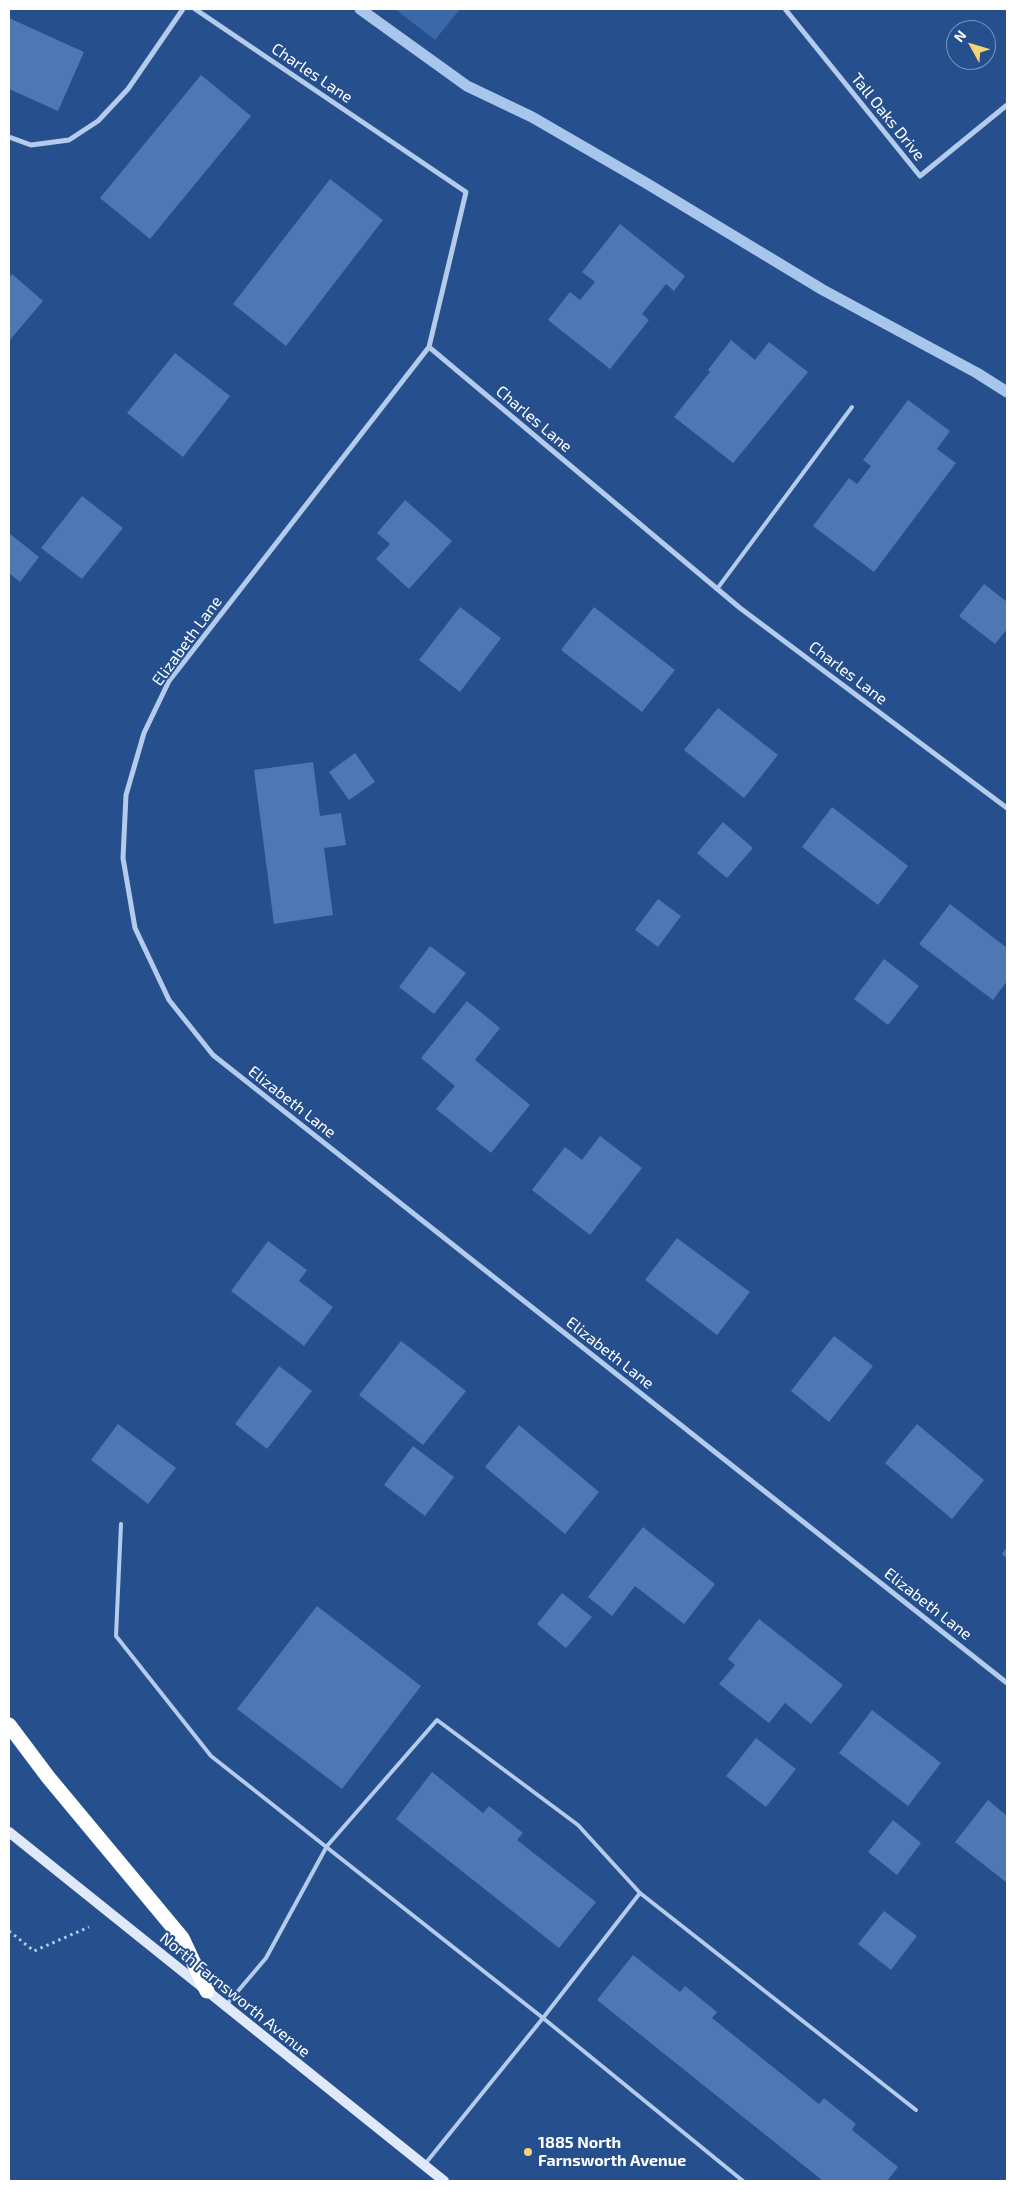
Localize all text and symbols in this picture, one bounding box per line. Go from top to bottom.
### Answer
north arrow [946,20,996,70]
text: N [950,27,970,45]
street label: Charles Lane [268,39,356,107]
street label: Tall Oaks Drive [847,69,929,165]
street label: Charles Lane [492,382,576,456]
street label: Elizabeth Lane [148,592,226,690]
street label: Charles Lane [805,637,891,709]
street label: Elizabeth Lane [244,1062,340,1142]
street label: Elizabeth Lane [562,1313,658,1393]
street label: Elizabeth Lane [880,1564,976,1644]
street label: North Farnsworth Avenue [156,1928,314,2062]
place label: 1885 North Farnsworth Avenue [538,2133,686,2171]
marker: 1885 North Farnsworth Avenue [522,2146,534,2158]

